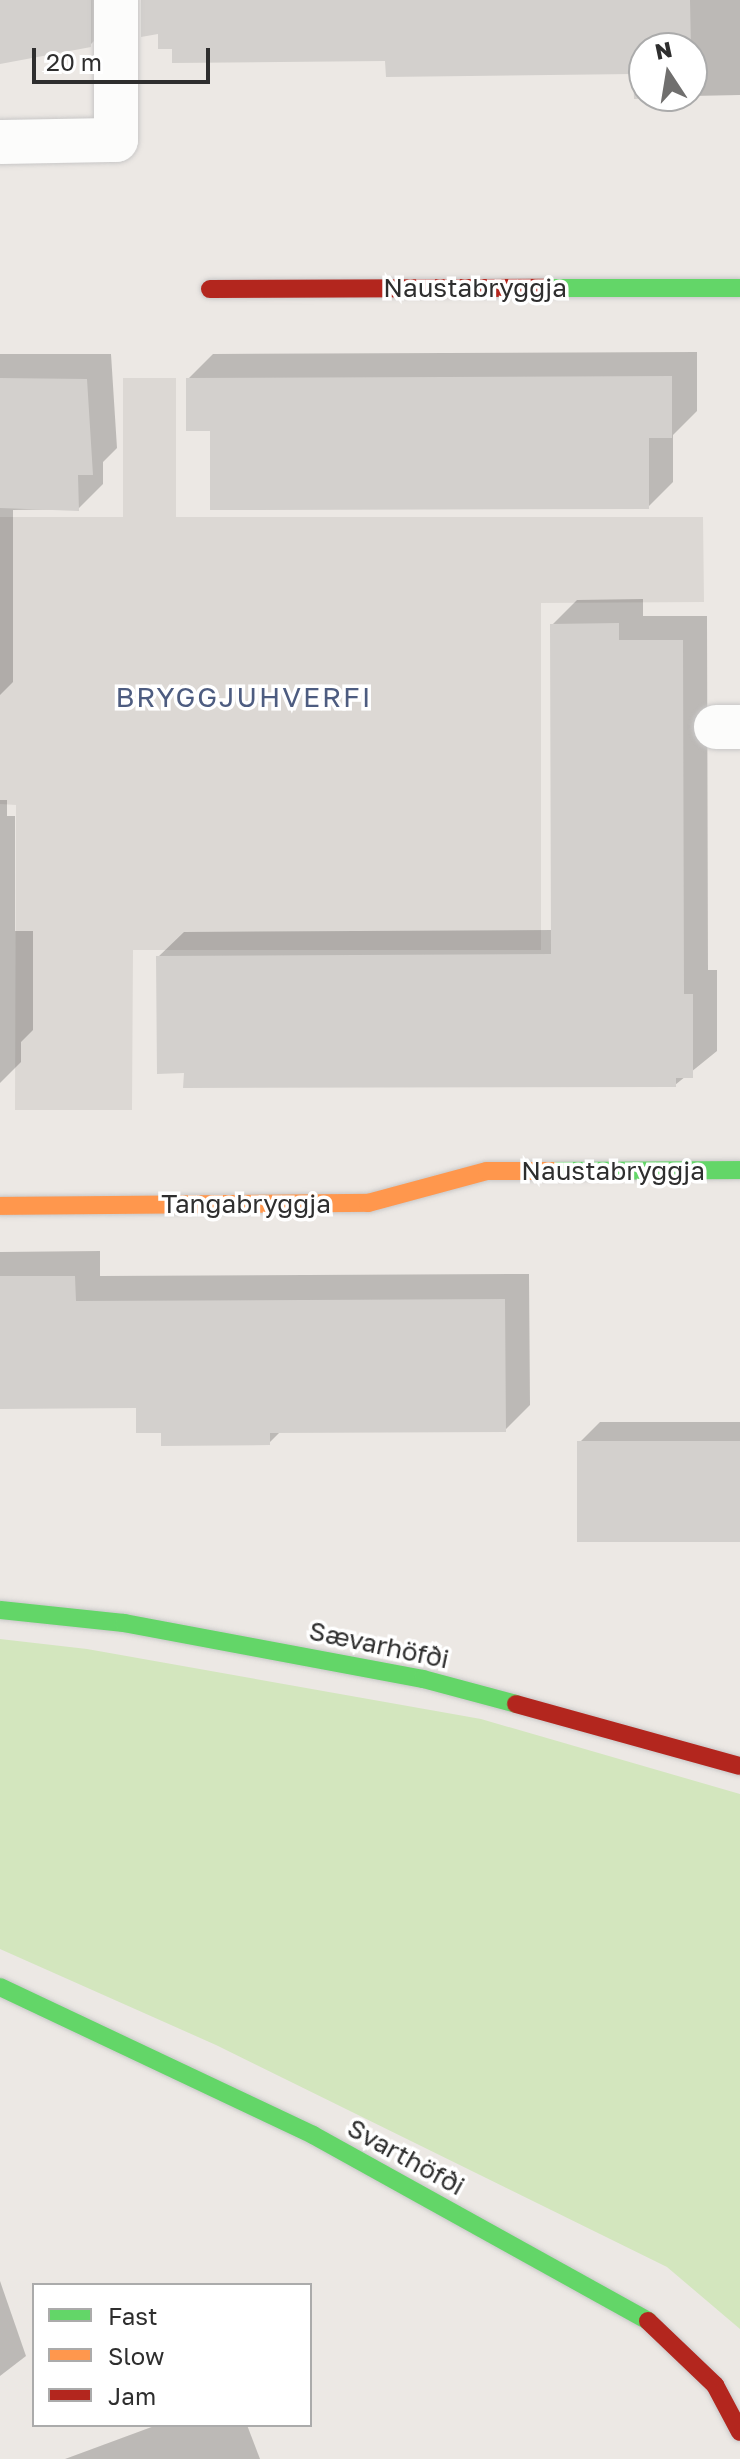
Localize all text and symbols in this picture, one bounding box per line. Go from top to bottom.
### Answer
scale bar [36,32,214,82]
north arrow [628,32,708,112]
text: N [652,35,674,65]
text: 20 m [46,47,102,76]
street label: Naustabryggja [383,272,567,304]
district label: BRYGGJUHVERFI [115,680,373,714]
street label: Naustabryggja [521,1155,705,1187]
street label: Tangabryggja [161,1188,331,1220]
street label: Sævarhöfði [306,1615,452,1675]
street label: Svarthöfði [342,2112,470,2202]
legend [32,2283,312,2427]
text: Fast [108,2301,158,2330]
text: Slow [108,2341,164,2370]
text: Jam [108,2381,156,2410]

